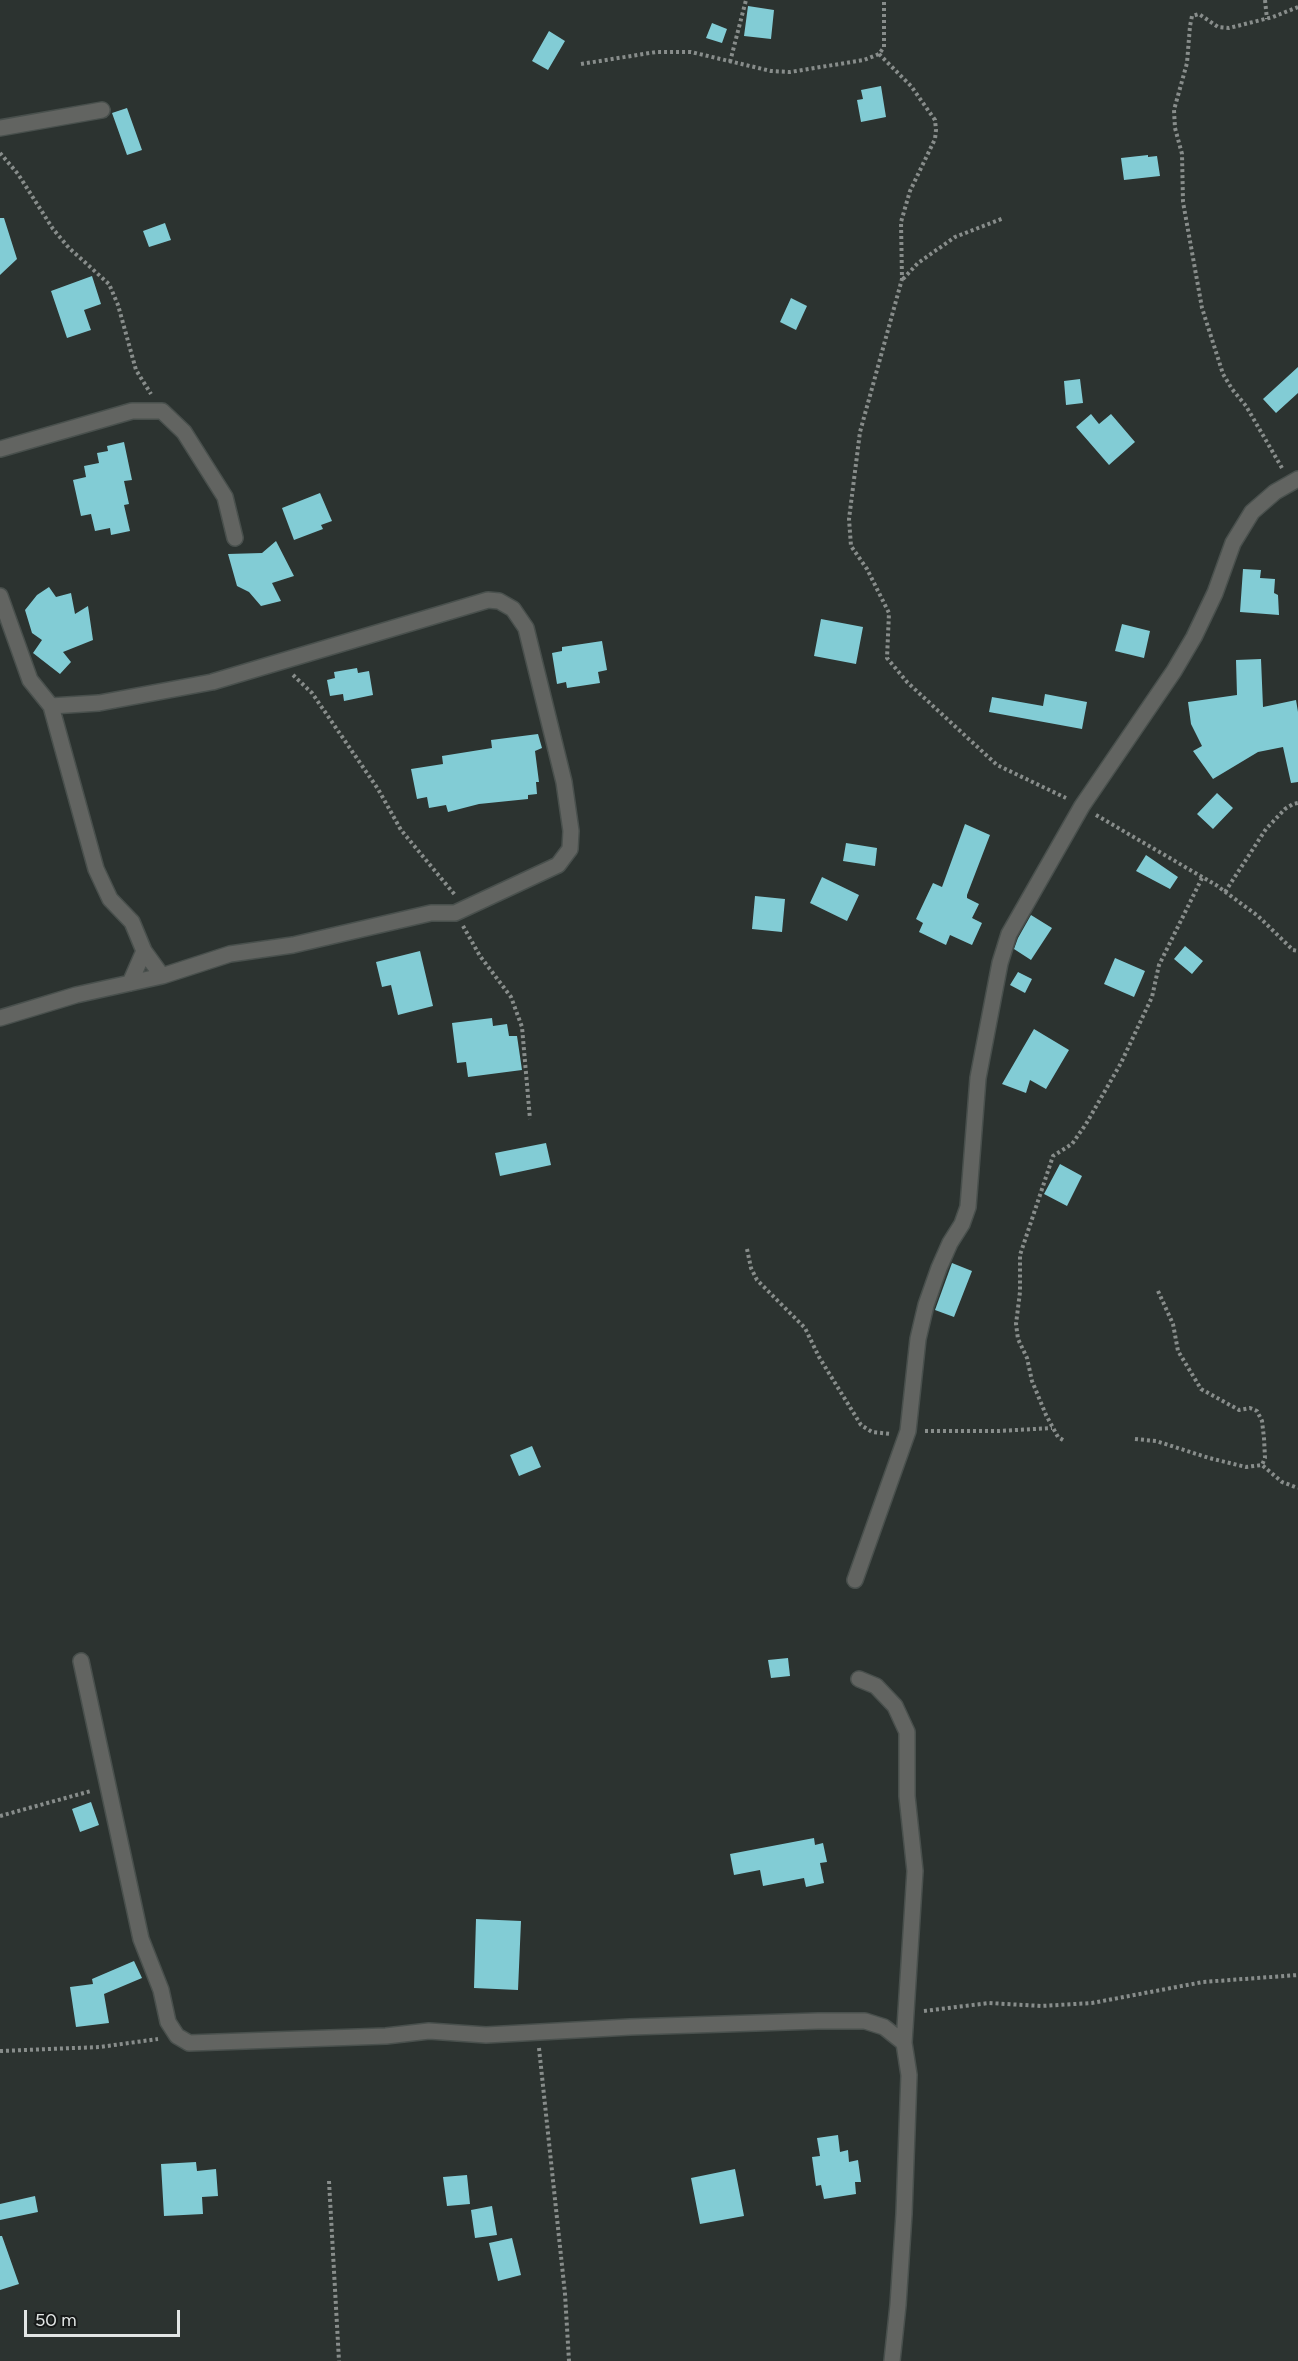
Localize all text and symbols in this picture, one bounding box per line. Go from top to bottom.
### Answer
scale bar [27,2298,183,2336]
text: 50 m [35,2309,77,2331]

